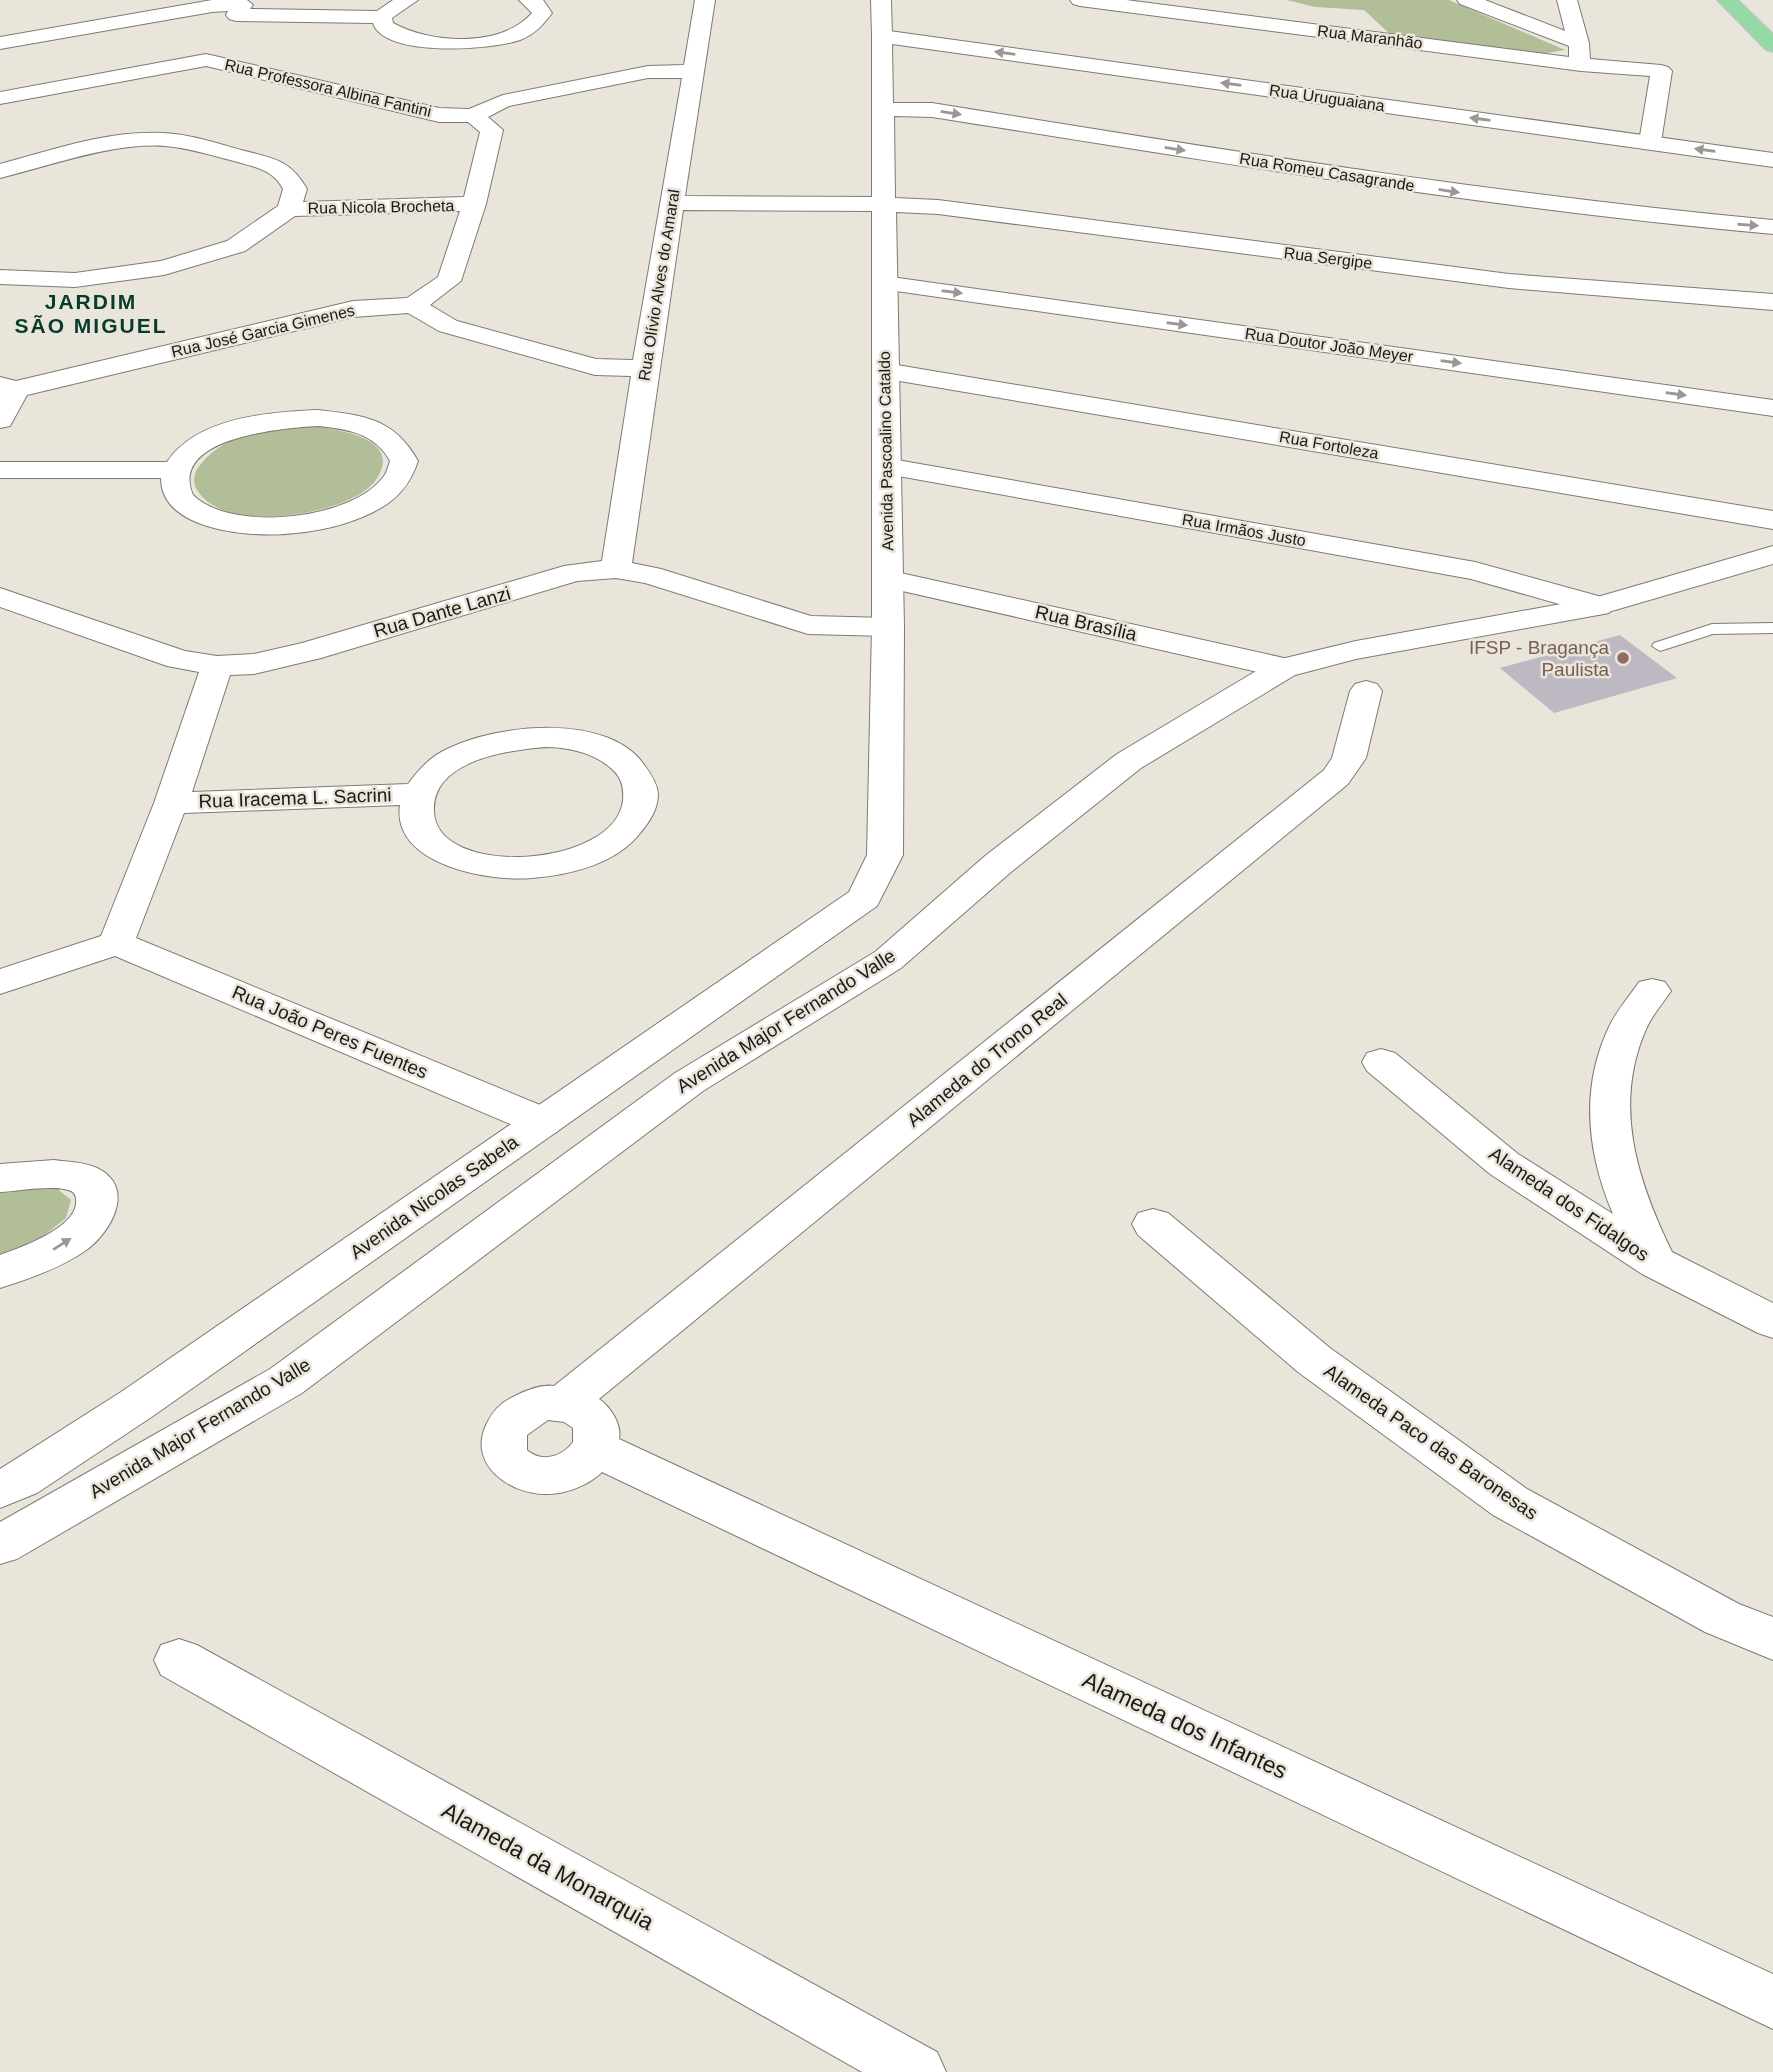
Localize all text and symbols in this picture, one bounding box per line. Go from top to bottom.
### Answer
street label: Rua Maranhão [1316,22,1424,52]
one-way arrow [994,47,1016,58]
street label: Rua Professora Albina Fantini [223,56,433,120]
one-way arrow [1219,78,1241,89]
street label: Rua Uruguaiana [1268,81,1386,115]
one-way arrow [940,108,962,119]
one-way arrow [1469,113,1491,124]
one-way arrow [1165,143,1187,154]
one-way arrow [1694,145,1716,156]
street label: Rua Romeu Casagrande [1238,150,1416,194]
one-way arrow [1438,186,1460,197]
street label: Rua Olívio Alves do Amaral [635,188,683,382]
street label: Rua Nicola Brocheta [307,197,455,217]
one-way arrow [1737,220,1759,231]
street label: Rua Sergipe [1283,244,1373,272]
one-way arrow [941,287,963,298]
district label: JARDIM SÃO MIGUEL [14,290,168,337]
street label: Rua José Garcia Gimenes [170,302,356,360]
one-way arrow [1166,318,1188,329]
street label: Rua Doutor João Meyer [1244,325,1415,365]
street label: Avenida Pascoalino Cataldo [876,351,896,551]
one-way arrow [1440,357,1462,368]
one-way arrow [1666,389,1688,400]
street label: Rua Fortoleza [1278,428,1380,462]
street label: Rua Irmãos Justo [1181,511,1307,549]
street label: Rua Dante Lanzi [371,582,513,642]
street label: Rua Brasília [1033,601,1139,645]
place label: IFSP - Bragança Paulista [1469,637,1609,680]
marker: IFSP - Bragança Paulista [1615,650,1631,666]
street label: Rua Iracema L. Sacrini [198,784,392,812]
street label: Avenida Major Fernando Valle [673,945,899,1097]
street label: Rua João Peres Fuentes [229,981,431,1083]
street label: Alameda do Trono Real [903,989,1071,1131]
street label: Avenida Nicolas Sabela [346,1131,522,1263]
street label: Alameda dos Fidalgos [1485,1143,1653,1265]
one-way arrow [52,1237,72,1250]
street label: Avenida Major Fernando Valle [86,1354,314,1502]
street label: Alameda Paco das Baronesas [1320,1360,1542,1524]
street label: Alameda dos Infantes [1079,1666,1291,1784]
street label: Alameda da Monarquia [438,1797,658,1935]

